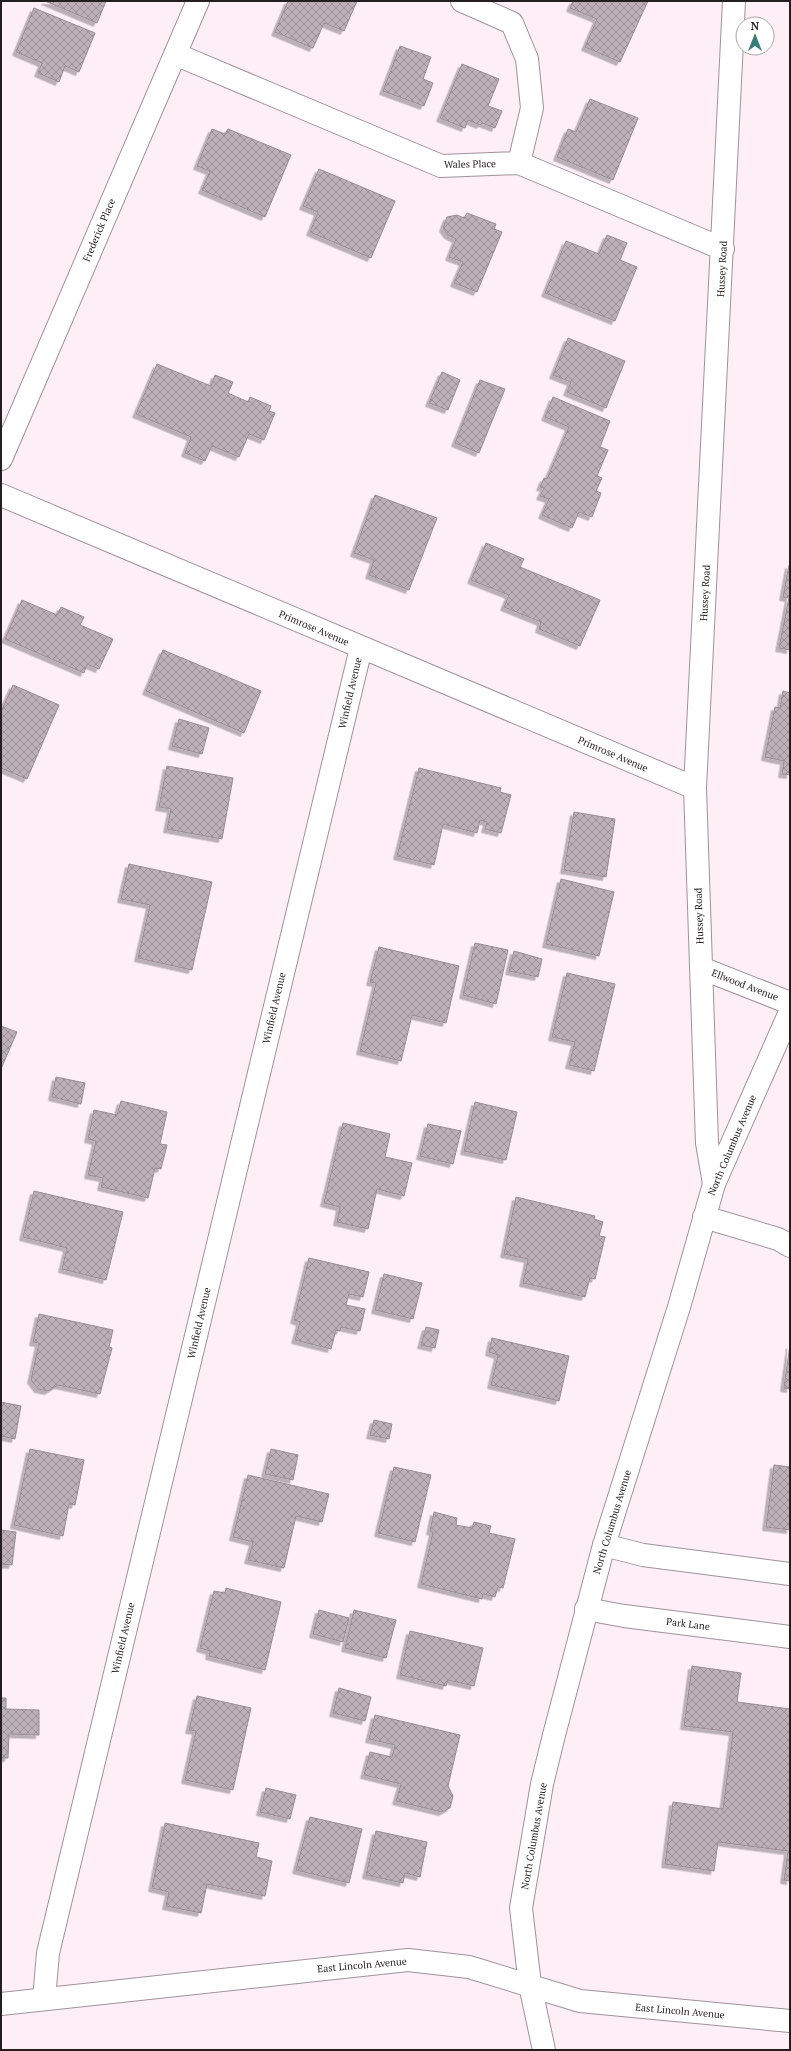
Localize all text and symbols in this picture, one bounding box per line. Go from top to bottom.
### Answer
north arrow [735,16,775,56]
text: N [751,19,760,33]
street label: Wales Place [444,157,496,171]
street label: Frederick Place [80,196,118,264]
street label: Hussey Road [714,240,730,297]
street label: Hussey Road [697,564,713,621]
street label: Primrose Avenue [277,607,351,649]
street label: Winfield Avenue [335,656,365,730]
street label: Primrose Avenue [576,733,650,775]
street label: Hussey Road [692,887,706,944]
street label: Ellwood Avenue [710,966,780,1004]
street label: Winfield Avenue [259,971,289,1045]
street label: North Columbus Avenue [705,1093,759,1197]
street label: Winfield Avenue [184,1286,214,1360]
street label: North Columbus Avenue [590,1468,634,1576]
street label: Winfield Avenue [108,1601,138,1675]
street label: Park Lane [665,1615,711,1633]
street label: North Columbus Avenue [518,1782,550,1890]
street label: East Lincoln Avenue [317,1955,407,1975]
street label: East Lincoln Avenue [635,2001,725,2021]

